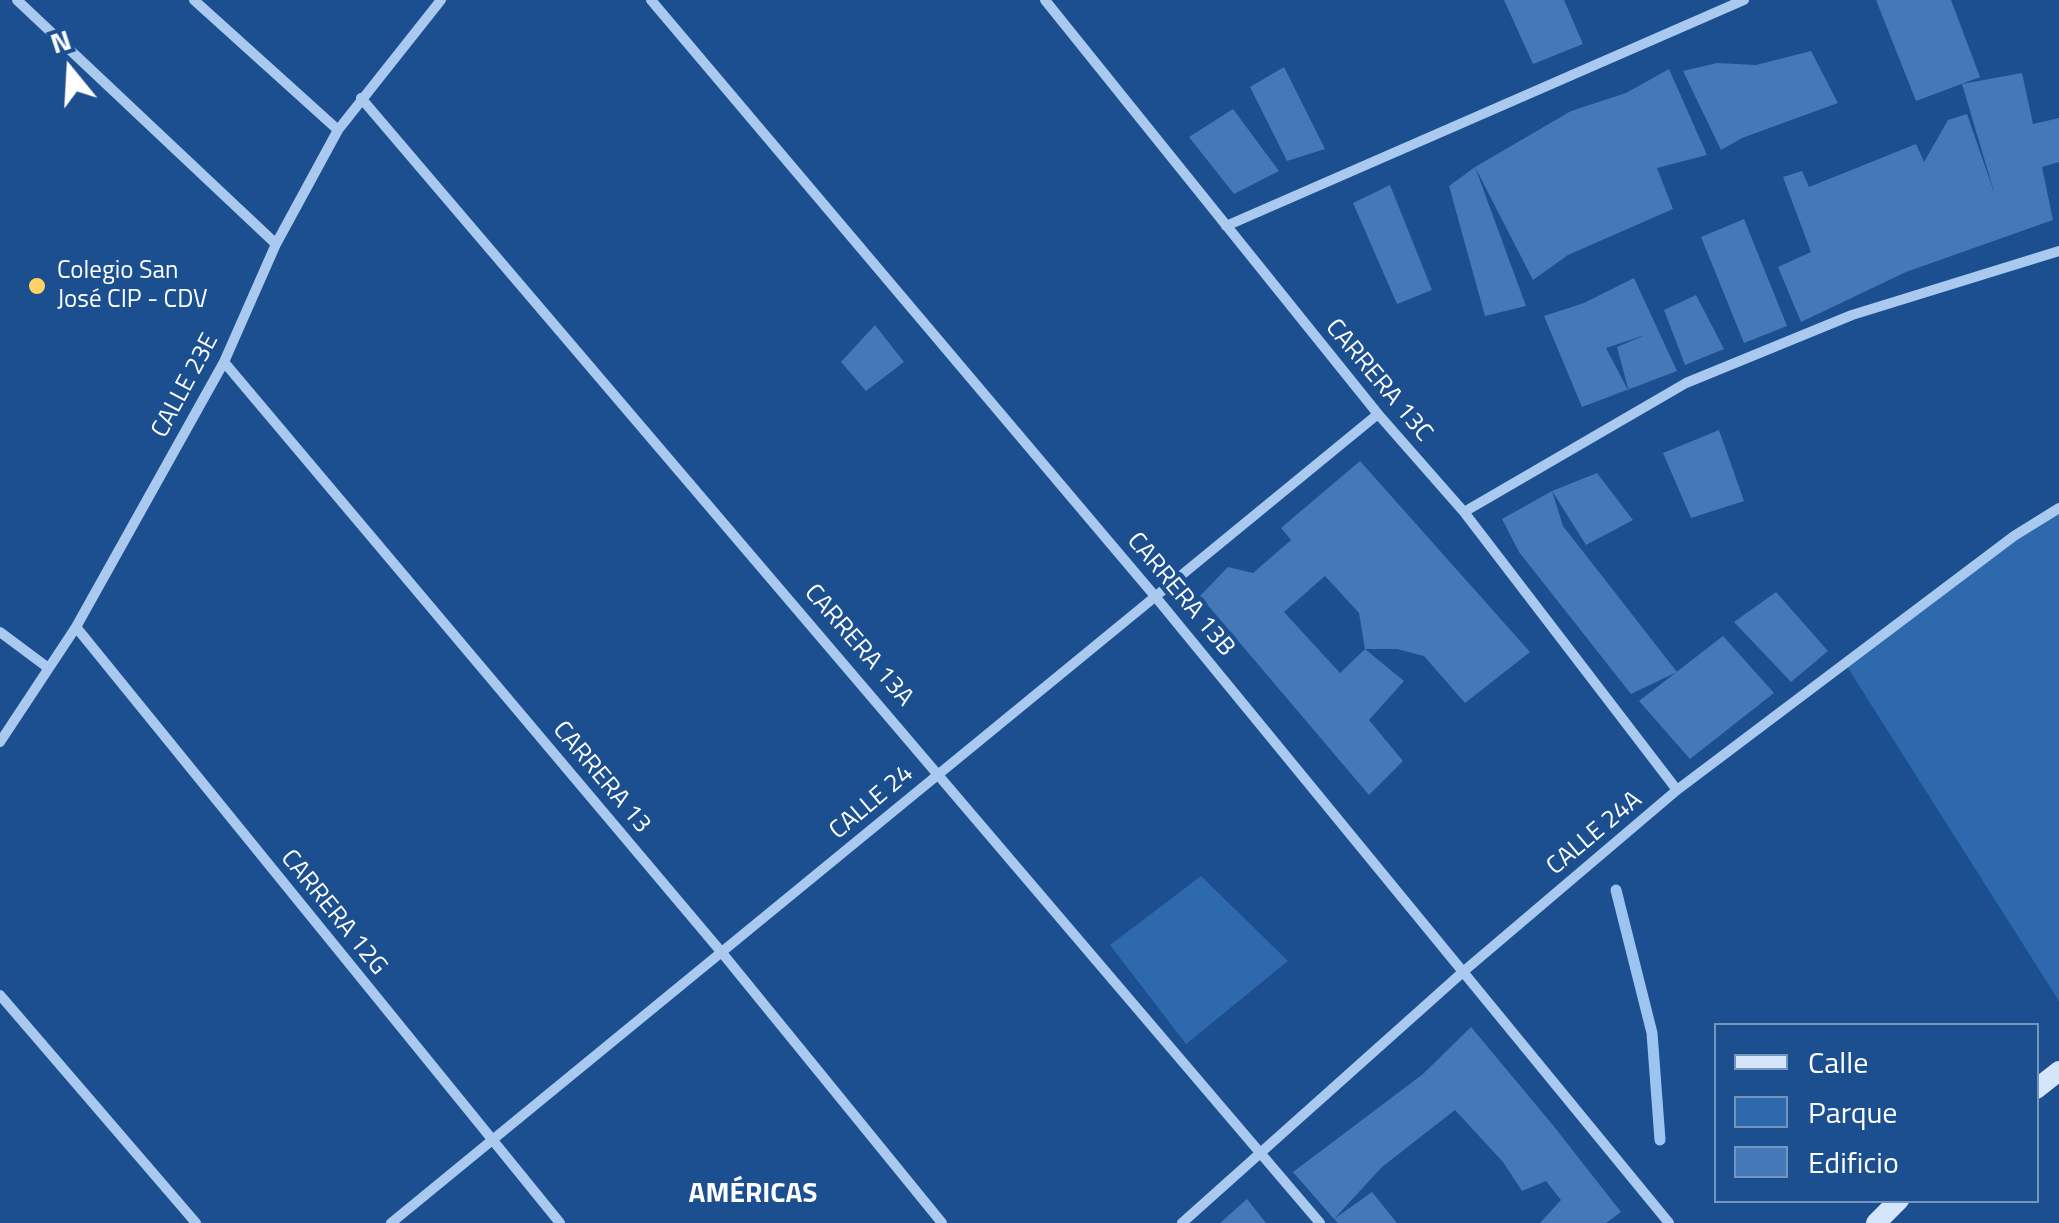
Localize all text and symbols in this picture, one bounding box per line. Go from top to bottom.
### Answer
text: N [45,18,76,64]
north arrow [20,20,120,120]
place label: Colegio San José CIP - CDV [57,257,208,316]
marker: Colegio San José CIP - CDV [26,275,48,297]
street label: CARRERA 13C [1318,314,1438,448]
street label: CALLE 23E [146,329,226,443]
street label: CARRERA 13B [1120,527,1240,663]
street label: CARRERA 13A [797,579,919,713]
street label: CARRERA 13 [546,716,656,840]
street label: CALLE 24 [824,759,920,847]
street label: CALLE 24A [1541,786,1649,882]
street label: CARRERA 12G [273,844,393,982]
legend [1714,1023,2039,1203]
text: Calle [1808,1039,1868,1085]
text: Parque [1808,1089,1898,1135]
text: Edificio [1808,1139,1899,1185]
district label: AMÉRICAS [689,1178,817,1212]

